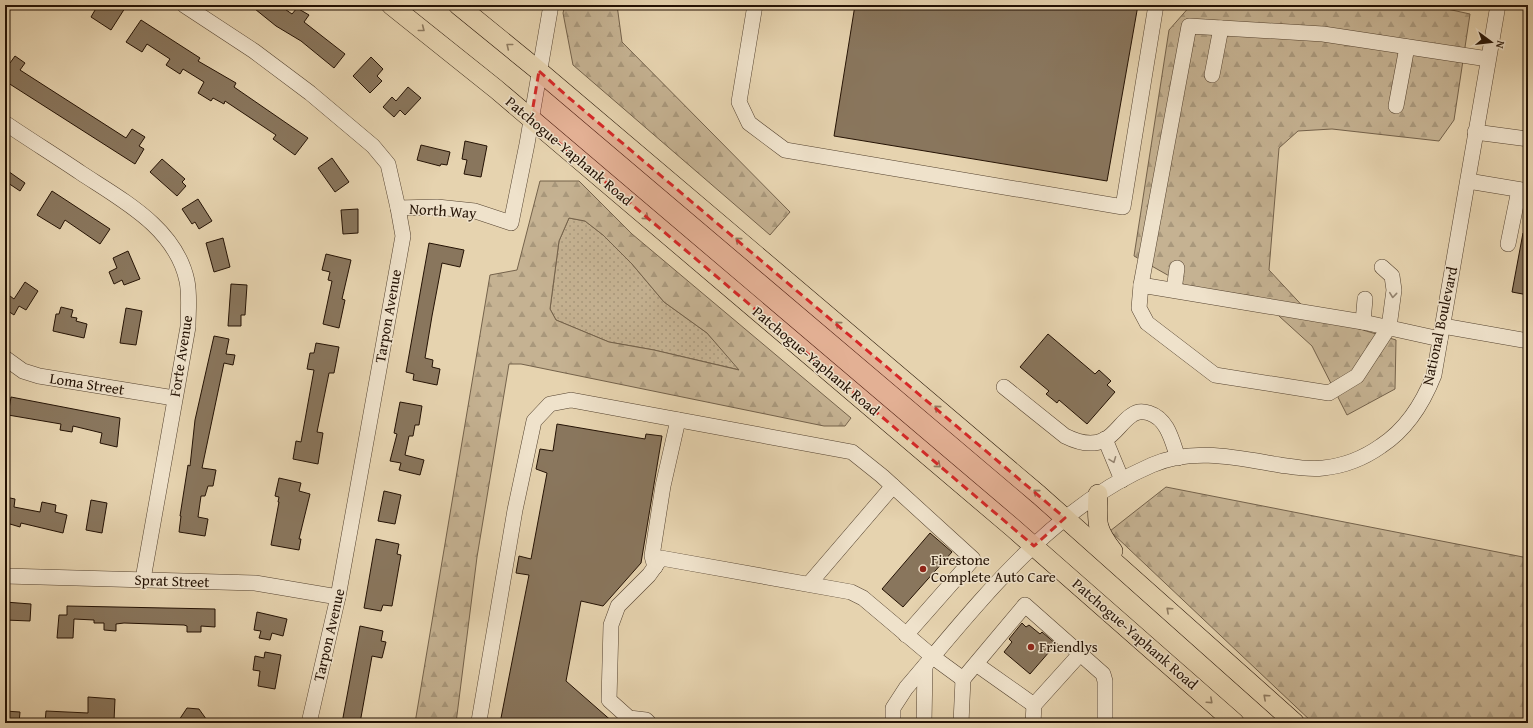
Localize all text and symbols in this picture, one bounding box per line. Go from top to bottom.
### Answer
north arrow [1471,22,1511,62]
one-way arrow [417,24,424,31]
text: N [1492,39,1509,51]
one-way arrow [506,44,513,51]
street label: Patchogue-Yaphank Road [501,91,637,210]
street label: North Way [409,198,478,223]
one-way arrow [641,212,649,219]
one-way arrow [736,237,743,244]
street label: National Boulevard [1417,265,1462,387]
street label: Tarpon Avenue [369,267,406,364]
one-way arrow [1389,292,1398,298]
street label: Patchogue-Yaphank Road [748,301,884,420]
street label: Forte Avenue [164,314,197,398]
one-way arrow [835,322,842,329]
street label: Loma Street [48,367,127,400]
one-way arrow [934,406,941,413]
one-way arrow [1109,456,1117,463]
one-way arrow [933,460,941,467]
one-way arrow [1033,490,1040,497]
place label: Firestone Complete Auto Care [931,549,1056,587]
marker: Firestone Complete Auto Care [918,564,928,574]
street label: Sprat Street [134,569,211,592]
street label: Patchogue-Yaphank Road [1068,573,1203,694]
street label: Tarpon Avenue [308,586,349,683]
one-way arrow [1166,607,1174,615]
place label: Friendlys [1039,636,1098,657]
marker: Friendlys [1026,642,1036,652]
one-way arrow [1263,694,1271,701]
one-way arrow [1205,696,1213,703]

